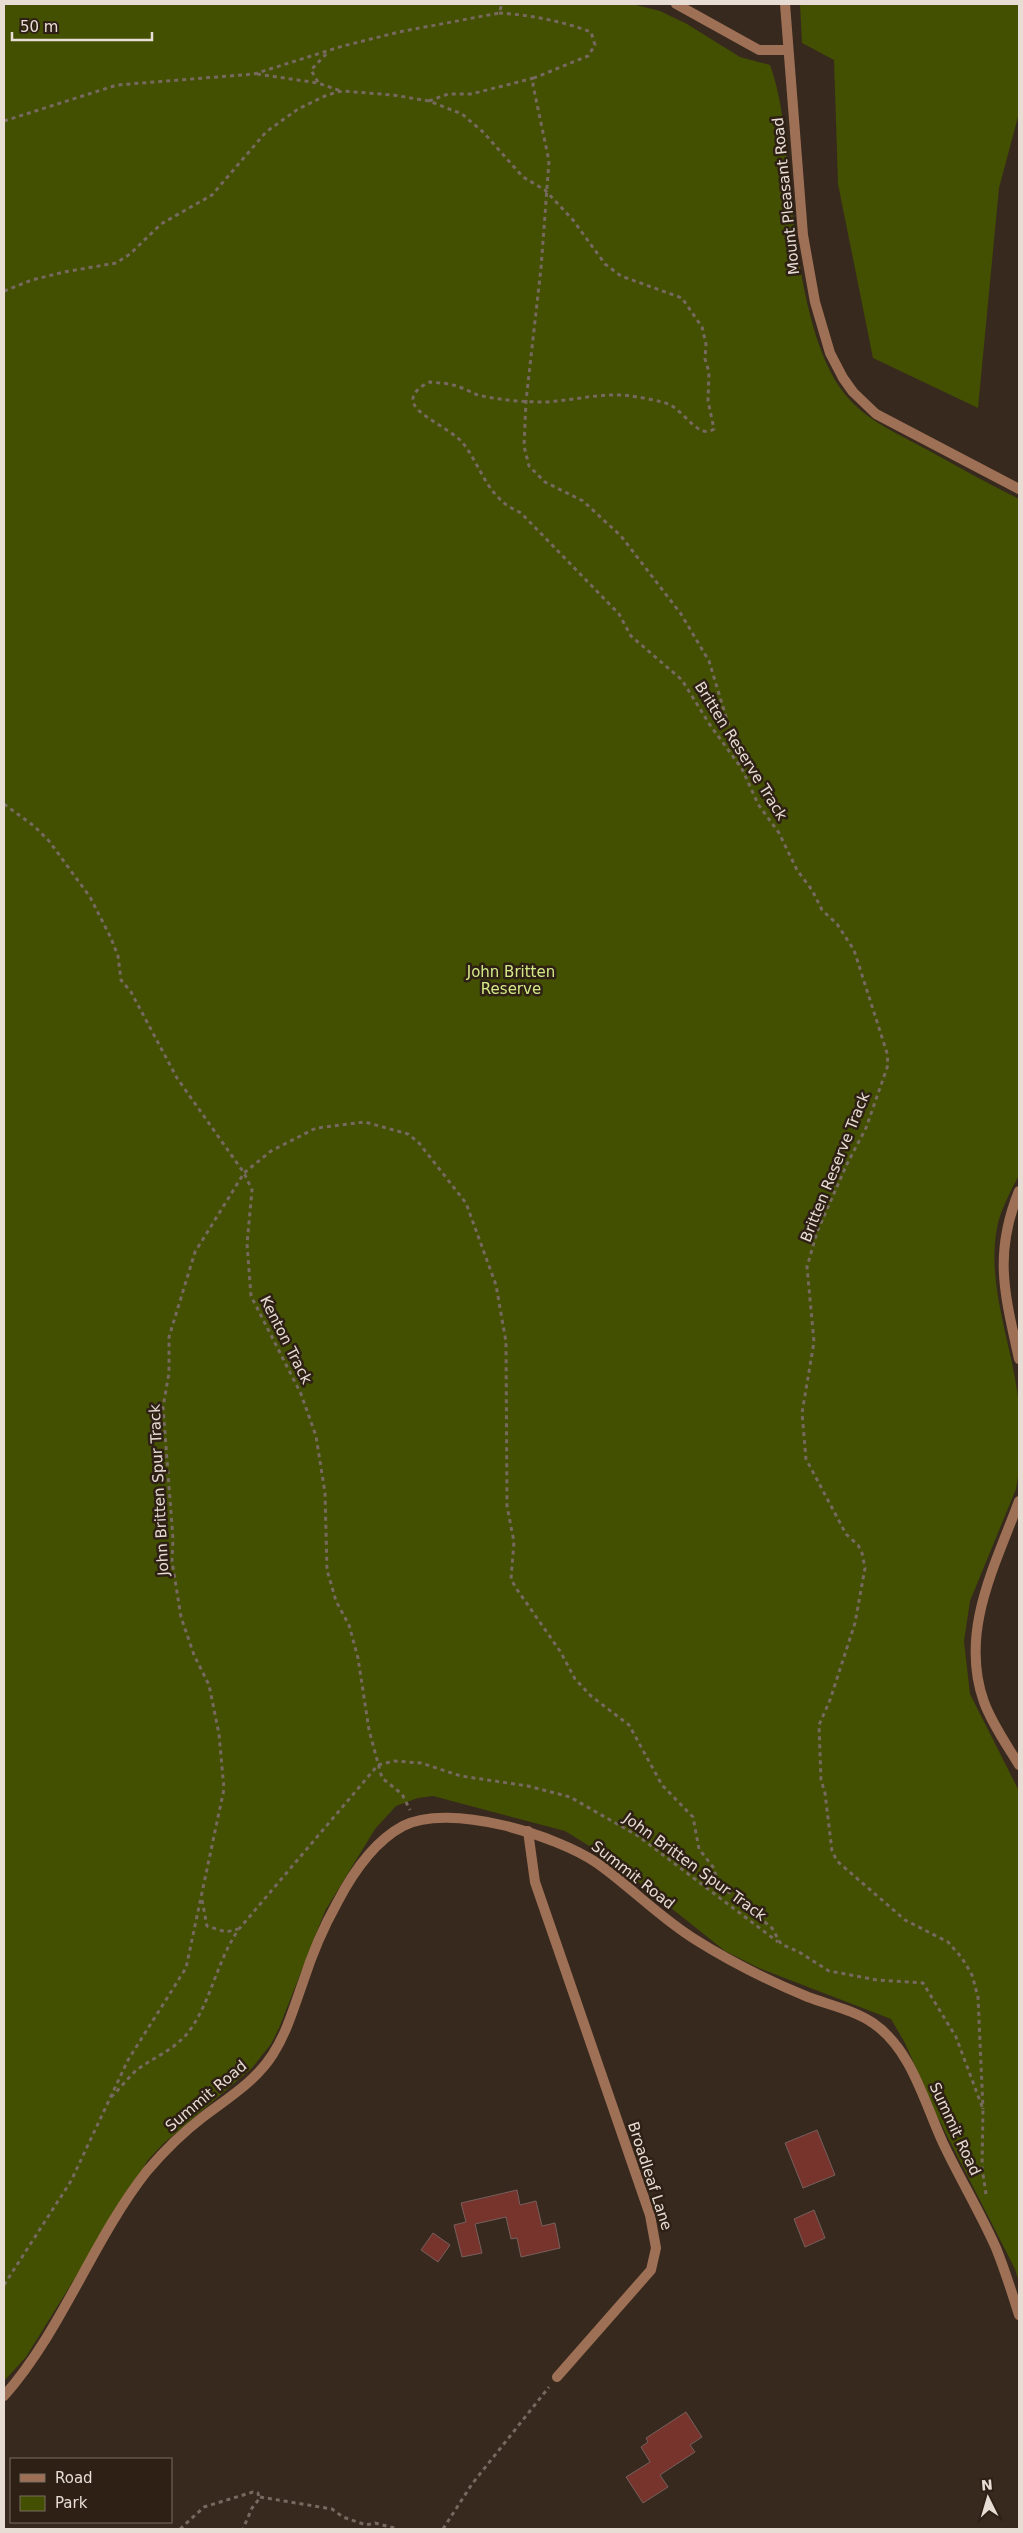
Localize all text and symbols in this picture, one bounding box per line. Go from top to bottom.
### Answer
scale bar [12,10,152,42]
text: 50 m [20,18,58,36]
street label: Mount Pleasant Road [769,116,803,276]
street label: Britten Reserve Track [691,678,791,824]
park label: John Britten Reserve [466,963,555,998]
street label: Britten Reserve Track [797,1089,873,1245]
street label: Kenton Track [256,1293,316,1387]
street label: John Britten Spur Track [145,1403,173,1577]
street label: John Britten Spur Track [619,1809,770,1925]
street label: Summit Road [588,1837,678,1913]
street label: Summit Road [162,2057,250,2135]
street label: Summit Road [926,2080,984,2178]
street label: Broadleaf Lane [624,2120,676,2232]
legend [10,2458,172,2523]
text: Road [55,2469,93,2487]
north arrow [963,2473,1013,2523]
text: N [980,2477,993,2494]
text: Park [55,2494,88,2512]

